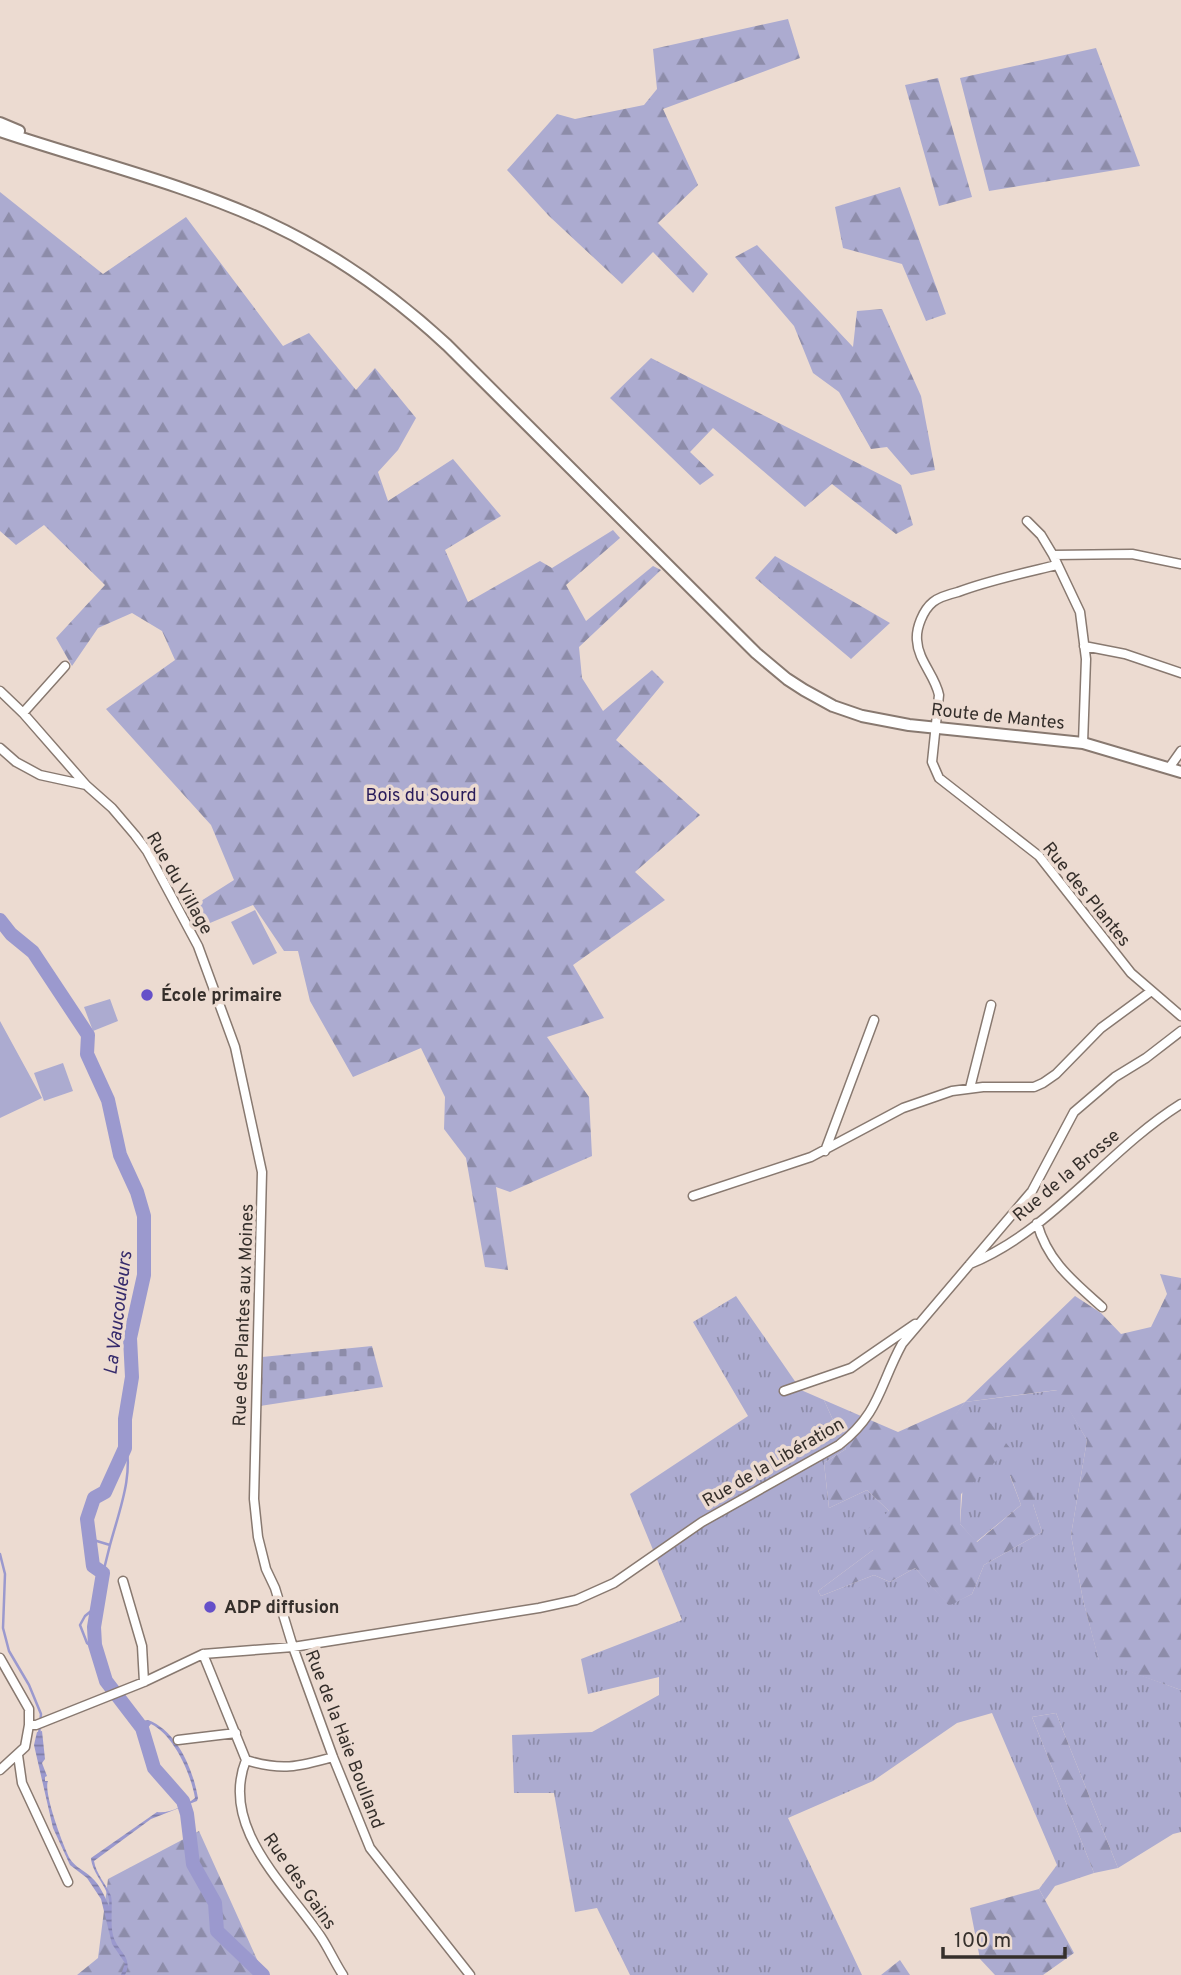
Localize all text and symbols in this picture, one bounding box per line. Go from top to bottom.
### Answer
street label: Route de Mantes [930,699,1066,736]
park label: Bois du Sourd [365,785,477,808]
street label: Rue du Village [140,828,217,939]
street label: Rue des Plantes [1037,838,1135,952]
place label: École primaire [161,983,282,1008]
marker: École primaire [139,987,155,1003]
street label: Rue de la Brosse [1009,1125,1125,1228]
street label: Rue des Plantes aux Moines [229,1203,260,1427]
water label: La Vaucouleurs [99,1250,139,1376]
street label: Rue de la Libération [699,1413,849,1513]
place label: ADP diffusion [224,1597,340,1620]
marker: ADP diffusion [202,1599,218,1615]
street label: Rue de la Haie Boulland [299,1647,388,1832]
street label: Rue des Gains [257,1829,341,1935]
scale bar [943,1916,1066,1960]
text: 100 m [954,1928,1011,1955]

